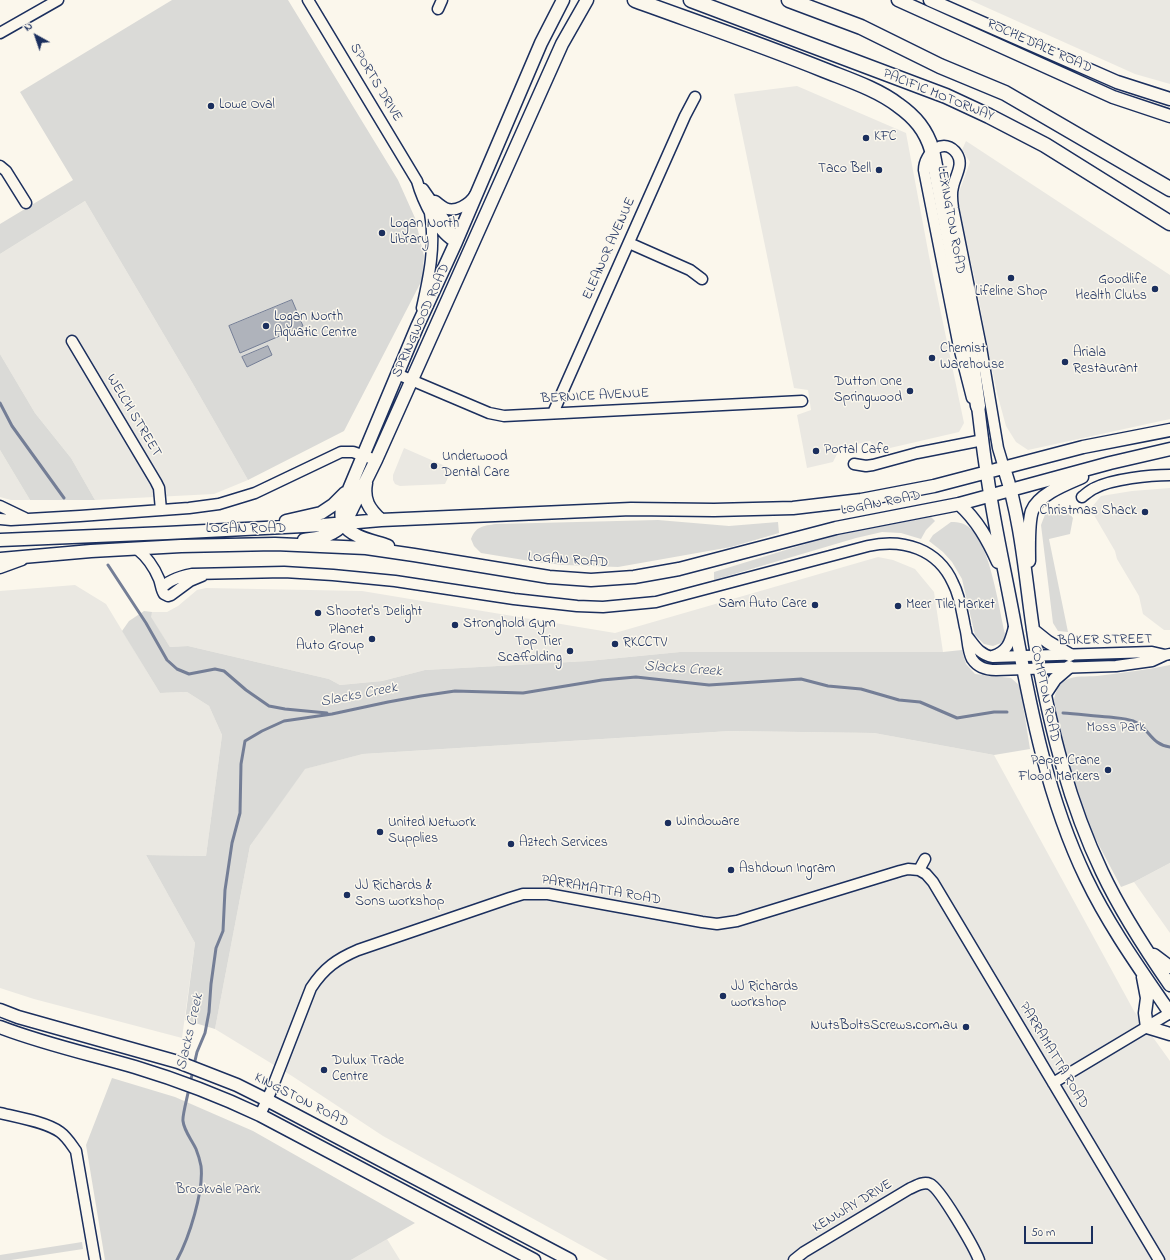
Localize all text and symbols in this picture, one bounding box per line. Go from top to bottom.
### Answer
north arrow [16,16,56,56]
street label: ROCHEDALE ROAD [984,16,1094,78]
text: N [20,18,36,35]
street label: SPORTS DRIVE [345,41,405,125]
street label: PACIFIC MOTORWAY [880,66,996,126]
place label: Lowe Oval [219,98,275,114]
marker: Lowe Oval [206,101,216,111]
place label: KFC [874,130,896,146]
marker: KFC [861,133,871,143]
place label: Taco Bell [818,162,871,178]
marker: Taco Bell [874,165,884,175]
street label: LEXINGTON ROAD [932,165,968,275]
street label: ELEANOR AVENUE [580,195,640,303]
place label: Logan North Library [390,217,459,250]
marker: Logan North Library [377,228,387,238]
street label: SPRINGWOOD ROAD [389,262,455,380]
marker: Lifeline Shop [1006,273,1016,283]
place label: Goodlife Health Clubs [1075,273,1147,306]
marker: Goodlife Health Clubs [1150,284,1160,294]
place label: Lifeline Shop [975,285,1047,301]
place label: Logan North Aquatic Centre [274,310,357,342]
marker: Logan North Aquatic Centre [261,321,271,331]
place label: Chemist Warehouse [940,342,1004,374]
place label: Ariala Restaurant [1073,346,1138,378]
marker: Chemist Warehouse [927,353,937,363]
marker: Ariala Restaurant [1060,357,1070,367]
street label: WELCH STREET [102,372,164,460]
place label: Dutton One Springwood [834,375,902,408]
street label: BERNICE AVENUE [540,386,650,408]
marker: Dutton One Springwood [905,386,915,396]
place label: Portal Cafe [824,443,889,459]
marker: Portal Cafe [811,446,821,456]
place label: Underwood Dental Care [442,450,509,482]
marker: Underwood Dental Care [429,461,439,471]
street label: LOGAN ROAD [840,488,922,520]
place label: Christmas Shack [1039,504,1137,520]
marker: Christmas Shack [1140,507,1150,517]
street label: LOGAN ROAD [206,522,286,538]
street label: LOGAN ROAD [527,550,609,572]
place label: Sam Auto Care [718,597,807,613]
place label: Meer Tile Market [906,598,995,614]
marker: Sam Auto Care [810,600,820,610]
marker: Meer Tile Market [893,601,903,611]
place label: Shooter's Delight [326,605,422,621]
marker: Shooter's Delight [313,608,323,618]
place label: Stronghold Gym [463,617,556,633]
marker: Stronghold Gym [450,620,460,630]
place label: Planet Auto Group [296,623,364,656]
street label: BAKER STREET [1058,632,1152,650]
marker: Planet Auto Group [367,634,377,644]
place label: Top Tier Scaffolding [497,635,562,668]
place label: RKCCTV [623,636,667,652]
marker: RKCCTV [610,639,620,649]
street label: COMPTON ROAD [1026,644,1062,744]
marker: Top Tier Scaffolding [565,646,575,656]
water label: Slacks Creek [644,658,722,682]
water label: Slacks Creek [319,680,399,712]
park label: Moss Park [1087,721,1145,737]
place label: Paper Crane Flood Markers [1018,754,1100,786]
marker: Paper Crane Flood Markers [1103,765,1113,775]
place label: Windoware [676,815,739,831]
place label: United Network Supplies [388,816,476,848]
marker: Windoware [663,818,673,828]
marker: United Network Supplies [375,827,385,837]
place label: Aztech Services [519,836,608,852]
marker: Aztech Services [506,839,516,849]
place label: Ashdown Ingram [739,862,835,878]
marker: Ashdown Ingram [726,865,736,875]
street label: PARRAMATTA ROAD [540,872,662,910]
place label: JJ Richards & Sons workshop [355,879,444,912]
marker: JJ Richards & Sons workshop [342,890,352,900]
place label: JJ Richards workshop [731,980,798,1012]
marker: JJ Richards workshop [718,991,728,1001]
water label: Slacks Creek [173,992,209,1072]
street label: PARRAMATTA ROAD [1015,1000,1091,1112]
place label: NutsBoltsScrews.com.au [811,1019,958,1035]
marker: NutsBoltsScrews.com.au [961,1022,971,1032]
place label: Dulux Trade Centre [332,1054,404,1086]
marker: Dulux Trade Centre [319,1065,329,1075]
street label: KINGSTON ROAD [251,1070,351,1132]
street label: KENWAY DRIVE [810,1177,896,1237]
park label: Brookvale Park [176,1183,260,1199]
scale bar [1026,1218,1095,1244]
text: 50 m [1031,1224,1055,1242]

